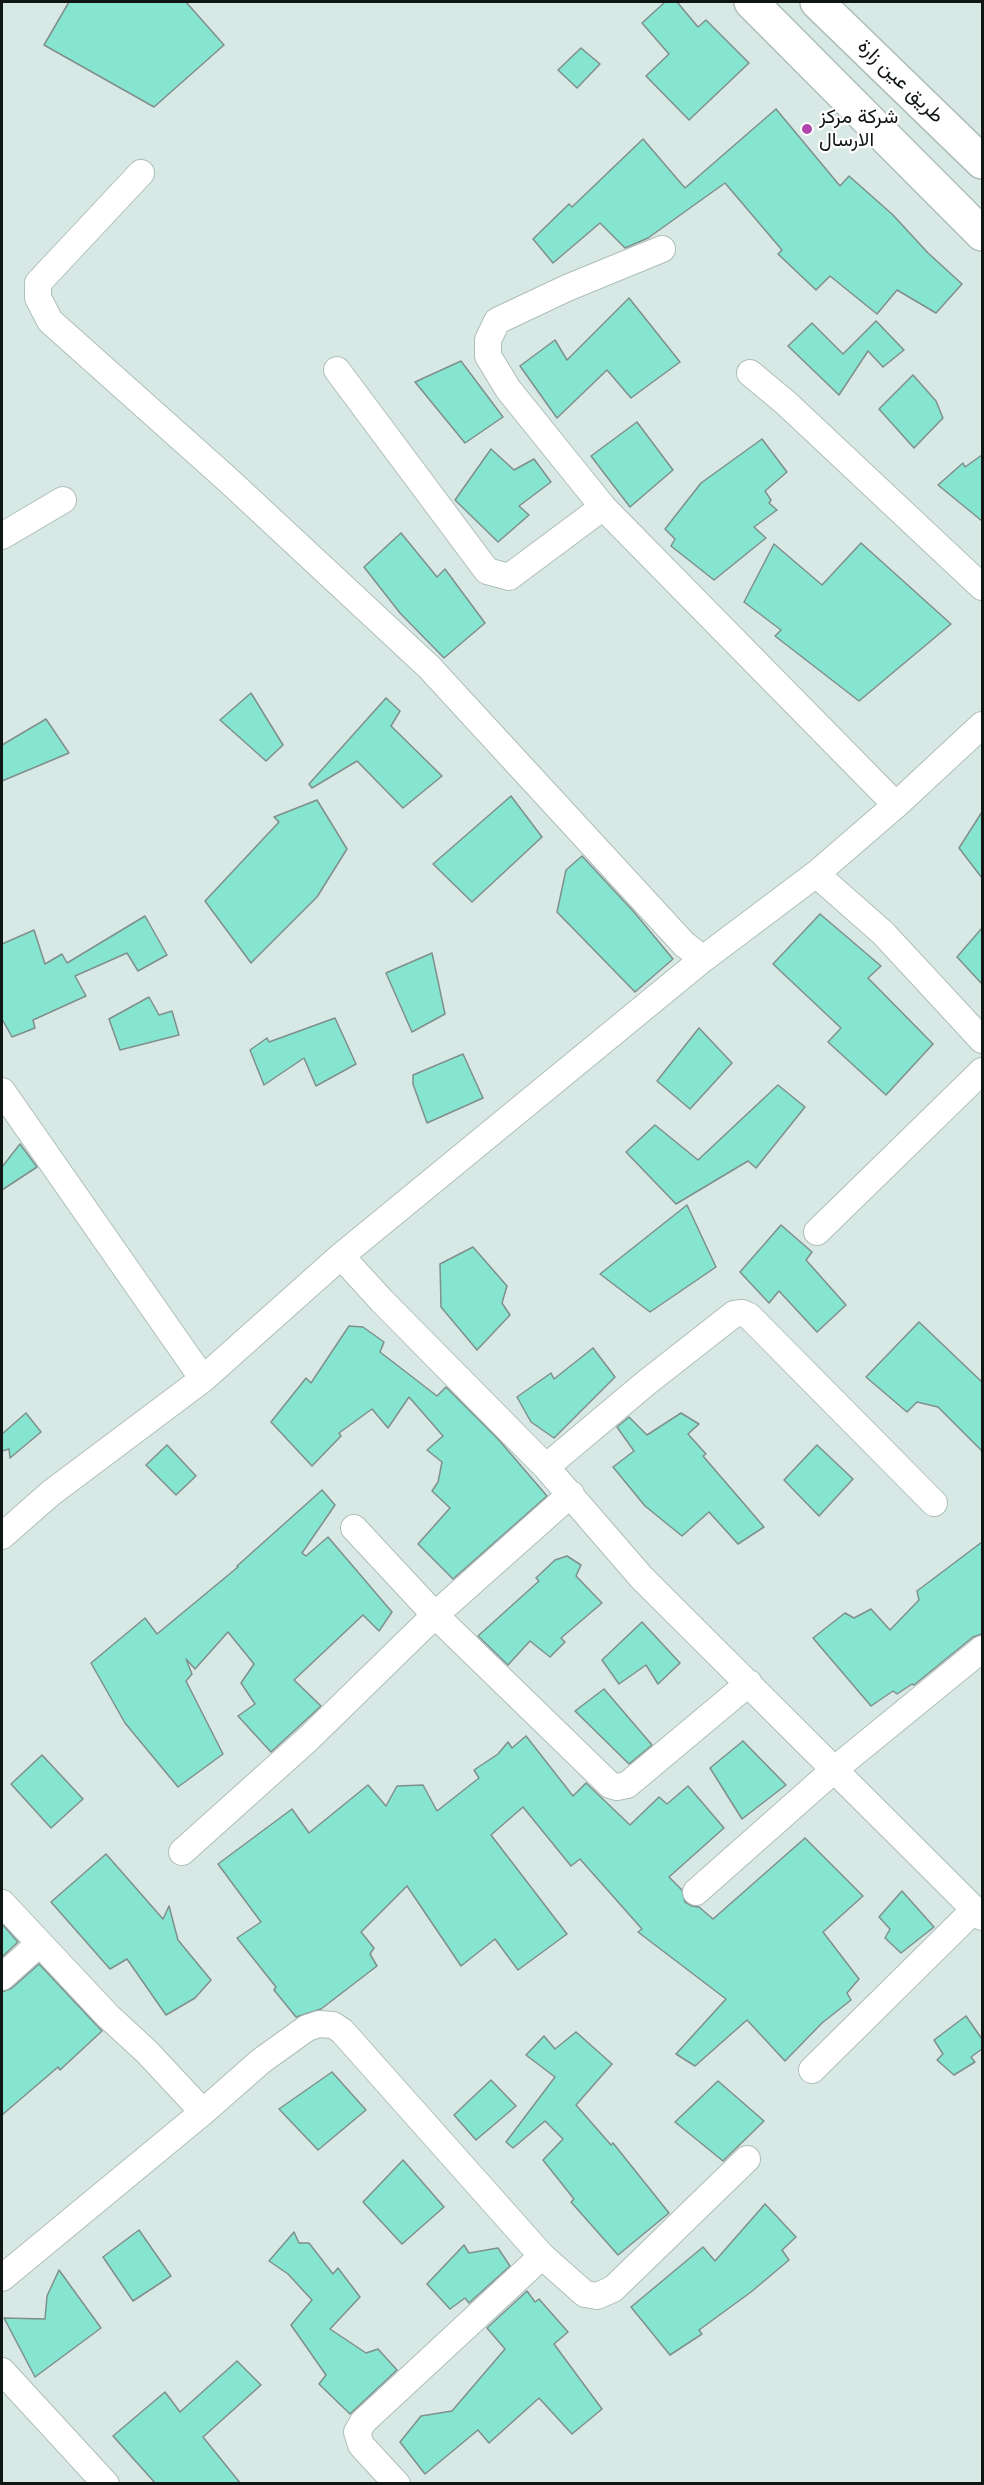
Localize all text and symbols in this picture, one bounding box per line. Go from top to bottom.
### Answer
street label: طريق عين زارة [852,35,948,129]
place label: شركة مركز الارسال [819,106,898,153]
marker: شركة مركز الارسال [800,122,814,136]

